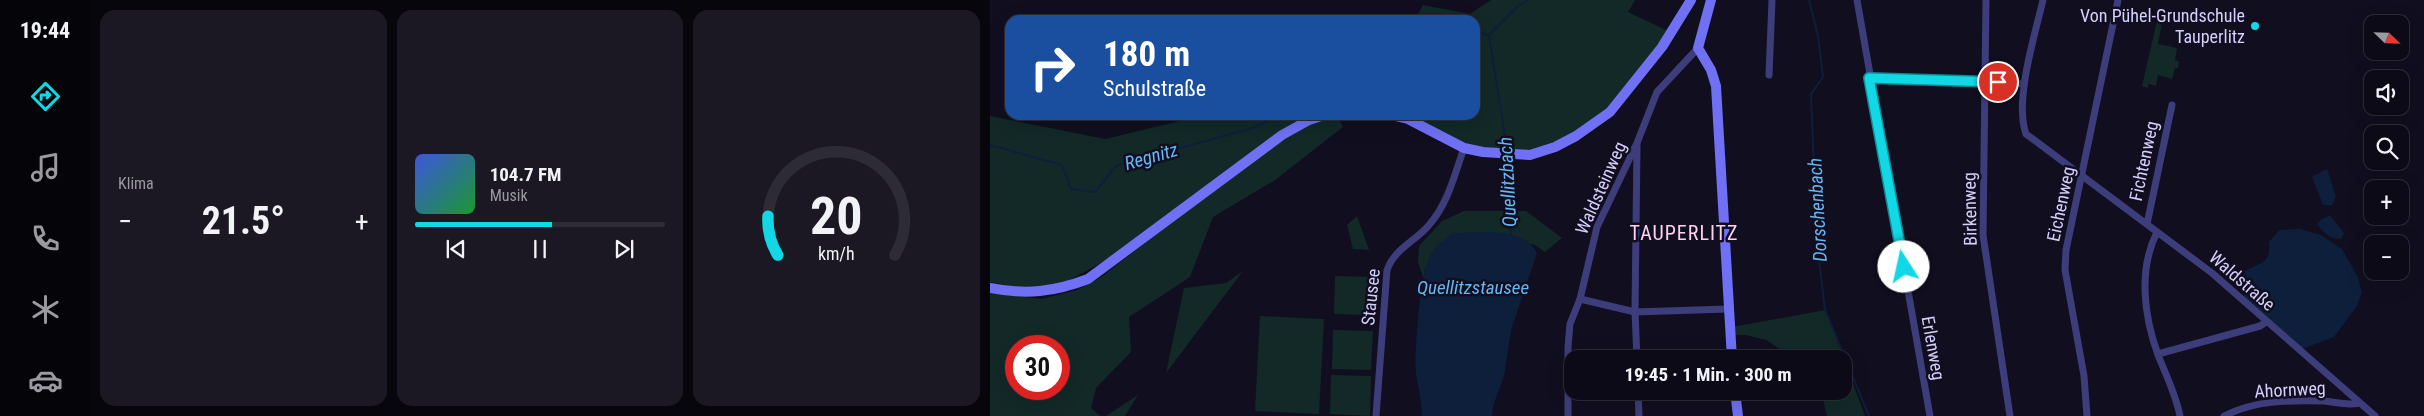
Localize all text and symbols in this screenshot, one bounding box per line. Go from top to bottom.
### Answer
place label: Von Pühel-Grundschule Tauperlitz [2080,5,2245,47]
north arrow [2364,15,2409,60]
map controls [2364,15,2409,280]
text: 19:44 [20,18,70,43]
marker: Von Pühel-Grundschule Tauperlitz [2249,20,2261,32]
text: 180 m [1103,34,1190,75]
icon: right [1020,35,1085,100]
pin [1977,61,2019,103]
icon: arrive [1984,68,2012,96]
button: sound [2364,70,2409,115]
text: Schulstraße [1103,76,1206,101]
icon: directions [28,79,63,114]
street label: Fichtenweg [2125,119,2162,203]
button: search [2364,125,2409,170]
water label: Quellitzbach [1494,136,1521,228]
water label: Regnitz [1122,138,1180,175]
street label: Waldsteinweg [1571,138,1630,237]
icon: music [28,150,63,185]
water label: Dorschenbach [1803,157,1832,263]
text: 104.7 FM [490,163,561,186]
street label: Eichenweg [2042,164,2079,243]
street label: Birkenweg [1958,172,1981,246]
text: Klima [118,174,154,193]
button: + [2364,180,2409,225]
text: Musik [490,186,528,205]
text: 20 [810,186,863,247]
text: 21.5° [202,199,285,243]
text: − [118,205,132,238]
text: + [355,205,369,238]
icon: phone [28,221,63,256]
district label: TAUPERLITZ [1630,221,1738,245]
icon: previous [442,235,470,263]
icon: pause [526,235,554,263]
icon: next [610,235,638,263]
button: − [2364,235,2409,280]
position arrow [1877,240,1929,292]
text: km/h [818,243,855,264]
street label: Waldstraße [2205,246,2279,315]
street label: Stausee [1357,267,1384,326]
water label: Quellitzstausee [1417,276,1529,299]
icon: climate [28,292,63,327]
street label: Erlenweg [1918,314,1949,382]
speed limit sign: 30 [1005,335,1070,400]
icon: car [28,363,63,398]
text: 19:45 · 1 Min. · 300 m [1624,363,1792,386]
street label: Ahornweg [2254,377,2326,402]

